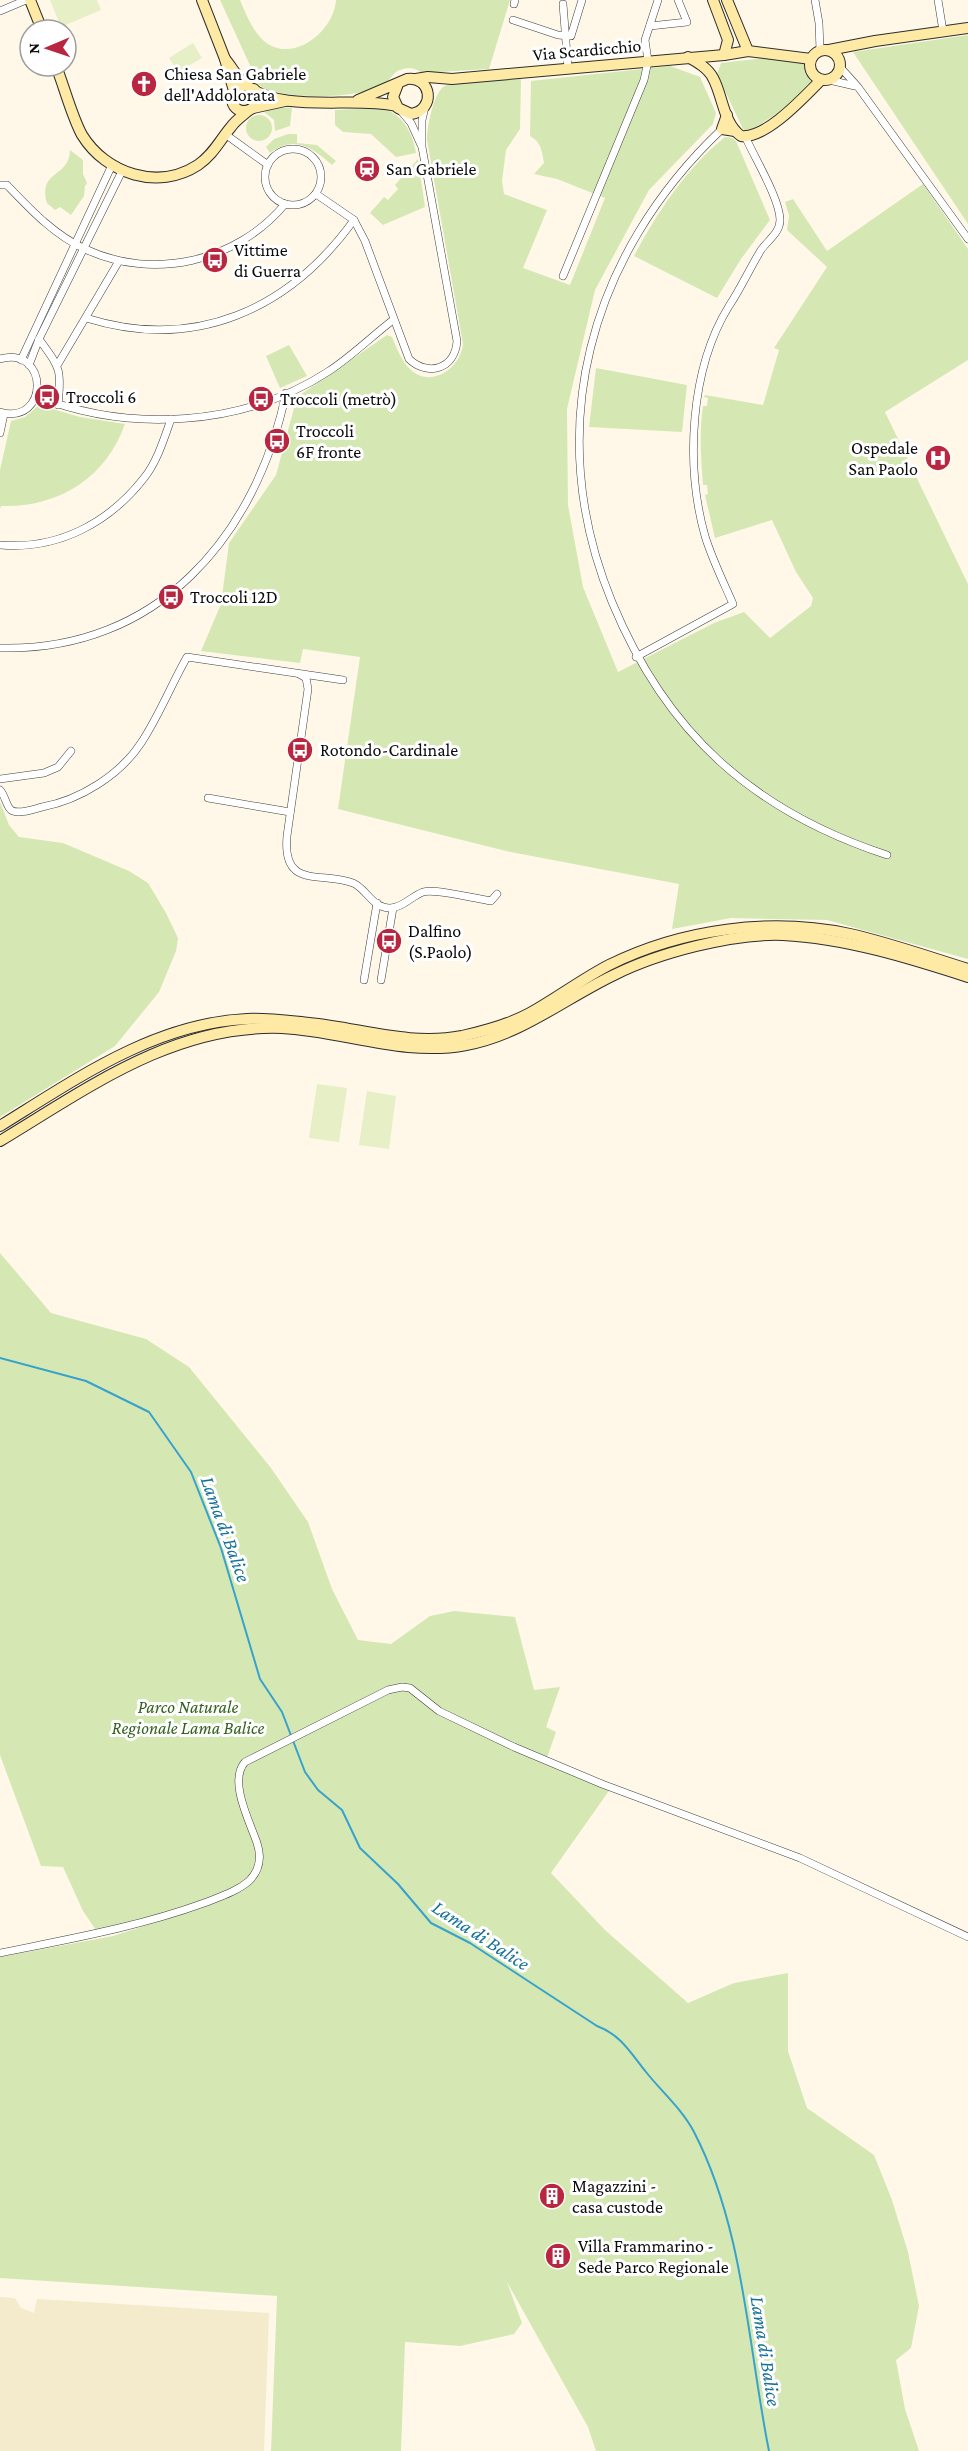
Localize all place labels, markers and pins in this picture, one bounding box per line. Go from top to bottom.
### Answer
place label: Chiesa San Gabriele dell'Addolorata [164,64,306,105]
church icon: Chiesa San Gabriele dell'Addolorata [129,69,159,99]
station icon: San Gabriele [352,154,382,184]
place label: San Gabriele [386,159,477,179]
place label: Vittime di Guerra [234,240,301,281]
bus stop icon: Vittime di Guerra [200,245,230,275]
bus stop icon: Troccoli 6 [32,382,62,412]
bus stop icon: Troccoli (metrò) [246,384,276,414]
place label: Troccoli 6 [66,387,136,407]
place label: Troccoli (metrò) [280,389,397,410]
place label: Troccoli 6F fronte [296,421,361,462]
bus stop icon: Troccoli 6F fronte [262,426,292,456]
place label: Ospedale San Paolo [849,438,918,479]
hospital icon: Ospedale San Paolo [923,443,953,473]
bus stop icon: Troccoli 12D [156,582,186,612]
place label: Troccoli 12D [190,587,278,607]
bus stop icon: Rotondo-Cardinale [285,735,315,765]
place label: Rotondo-Cardinale [320,740,458,760]
place label: Dalfino (S.Paolo) [408,921,473,963]
bus stop icon: Dalfino (S.Paolo) [374,926,404,956]
place label: Magazzini - casa custode [572,2176,663,2217]
building icon: Magazzini - casa custode [537,2181,567,2211]
place label: Villa Frammarino - Sede Parco Regionale [578,2236,729,2277]
building icon: Villa Frammarino - Sede Parco Regionale [543,2241,573,2271]

